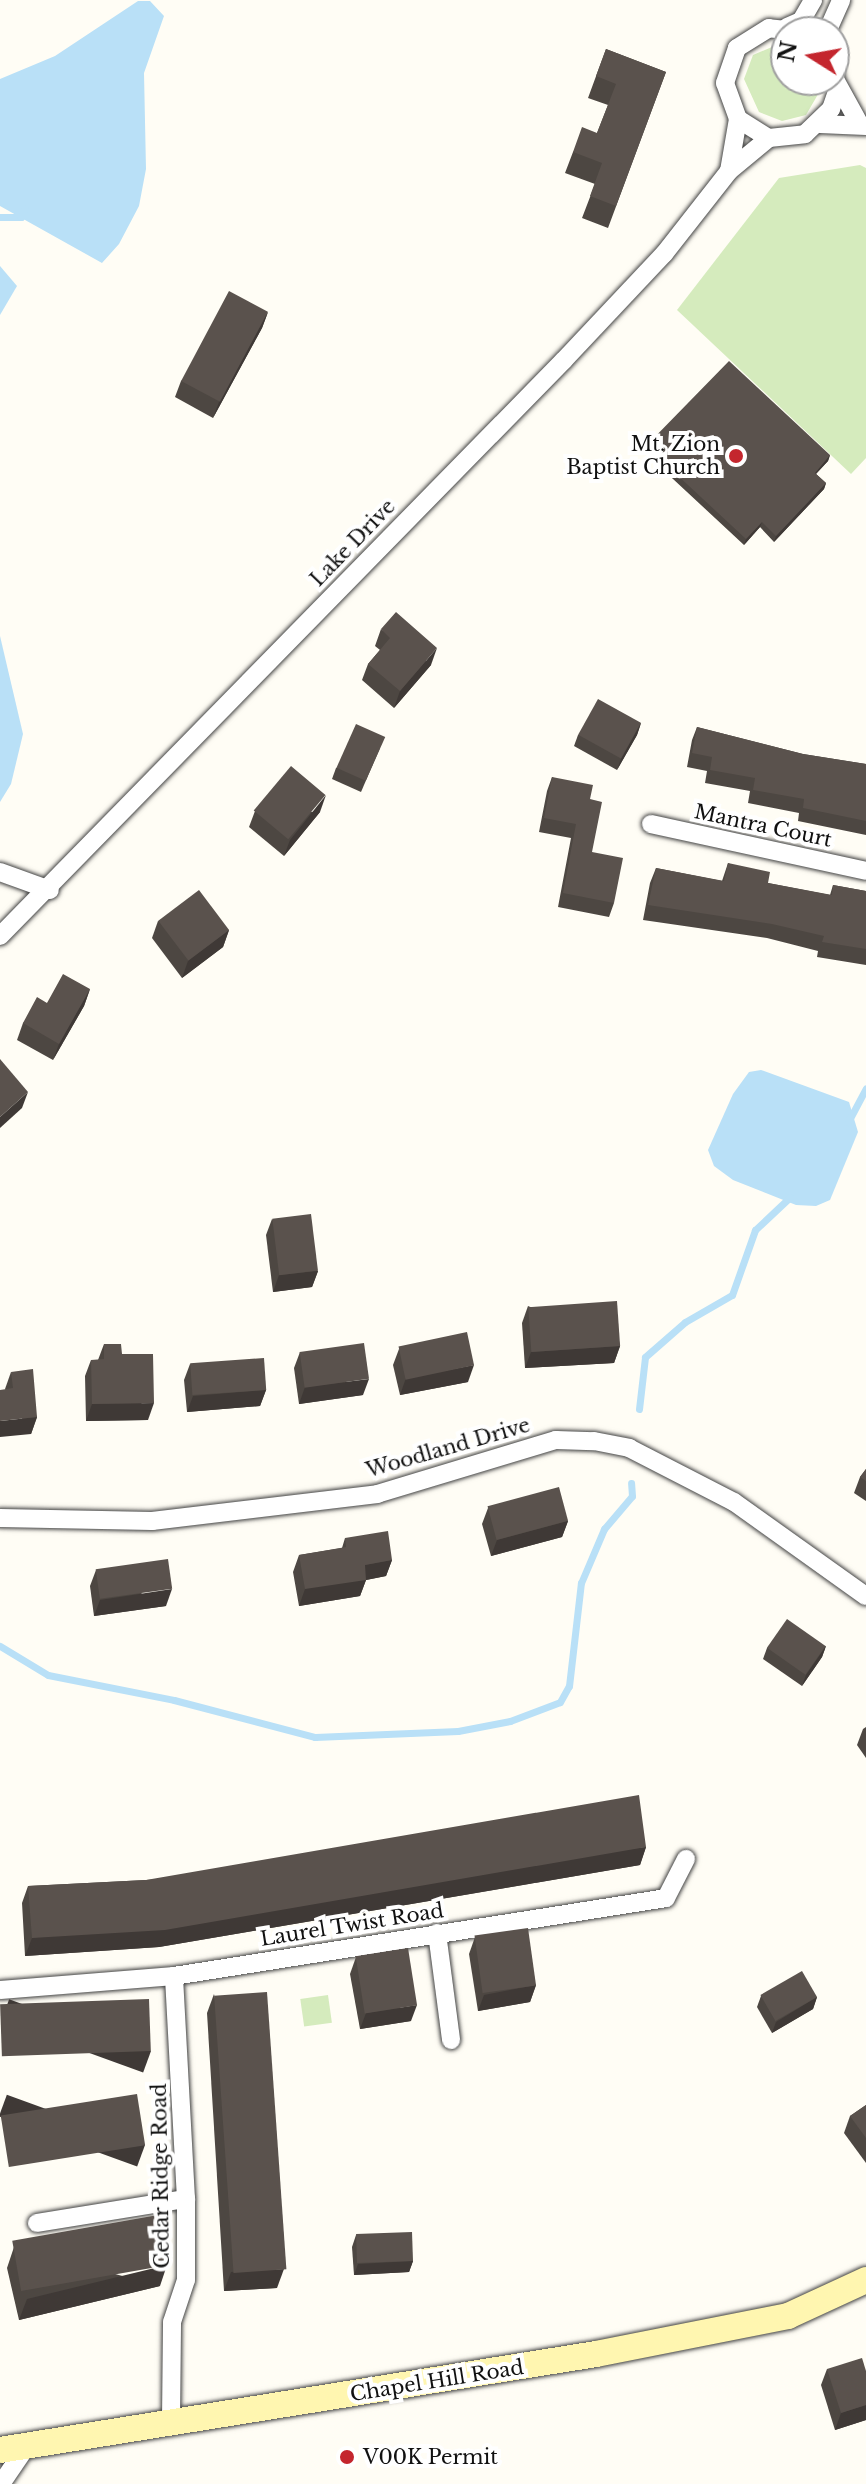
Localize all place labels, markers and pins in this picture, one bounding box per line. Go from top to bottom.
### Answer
place label: Mt. Zion Baptist Church [566,432,720,479]
marker: Mt. Zion Baptist Church [727,447,745,465]
place label: V00K Permit [363,2445,498,2469]
marker: V00K Permit [338,2448,356,2466]

